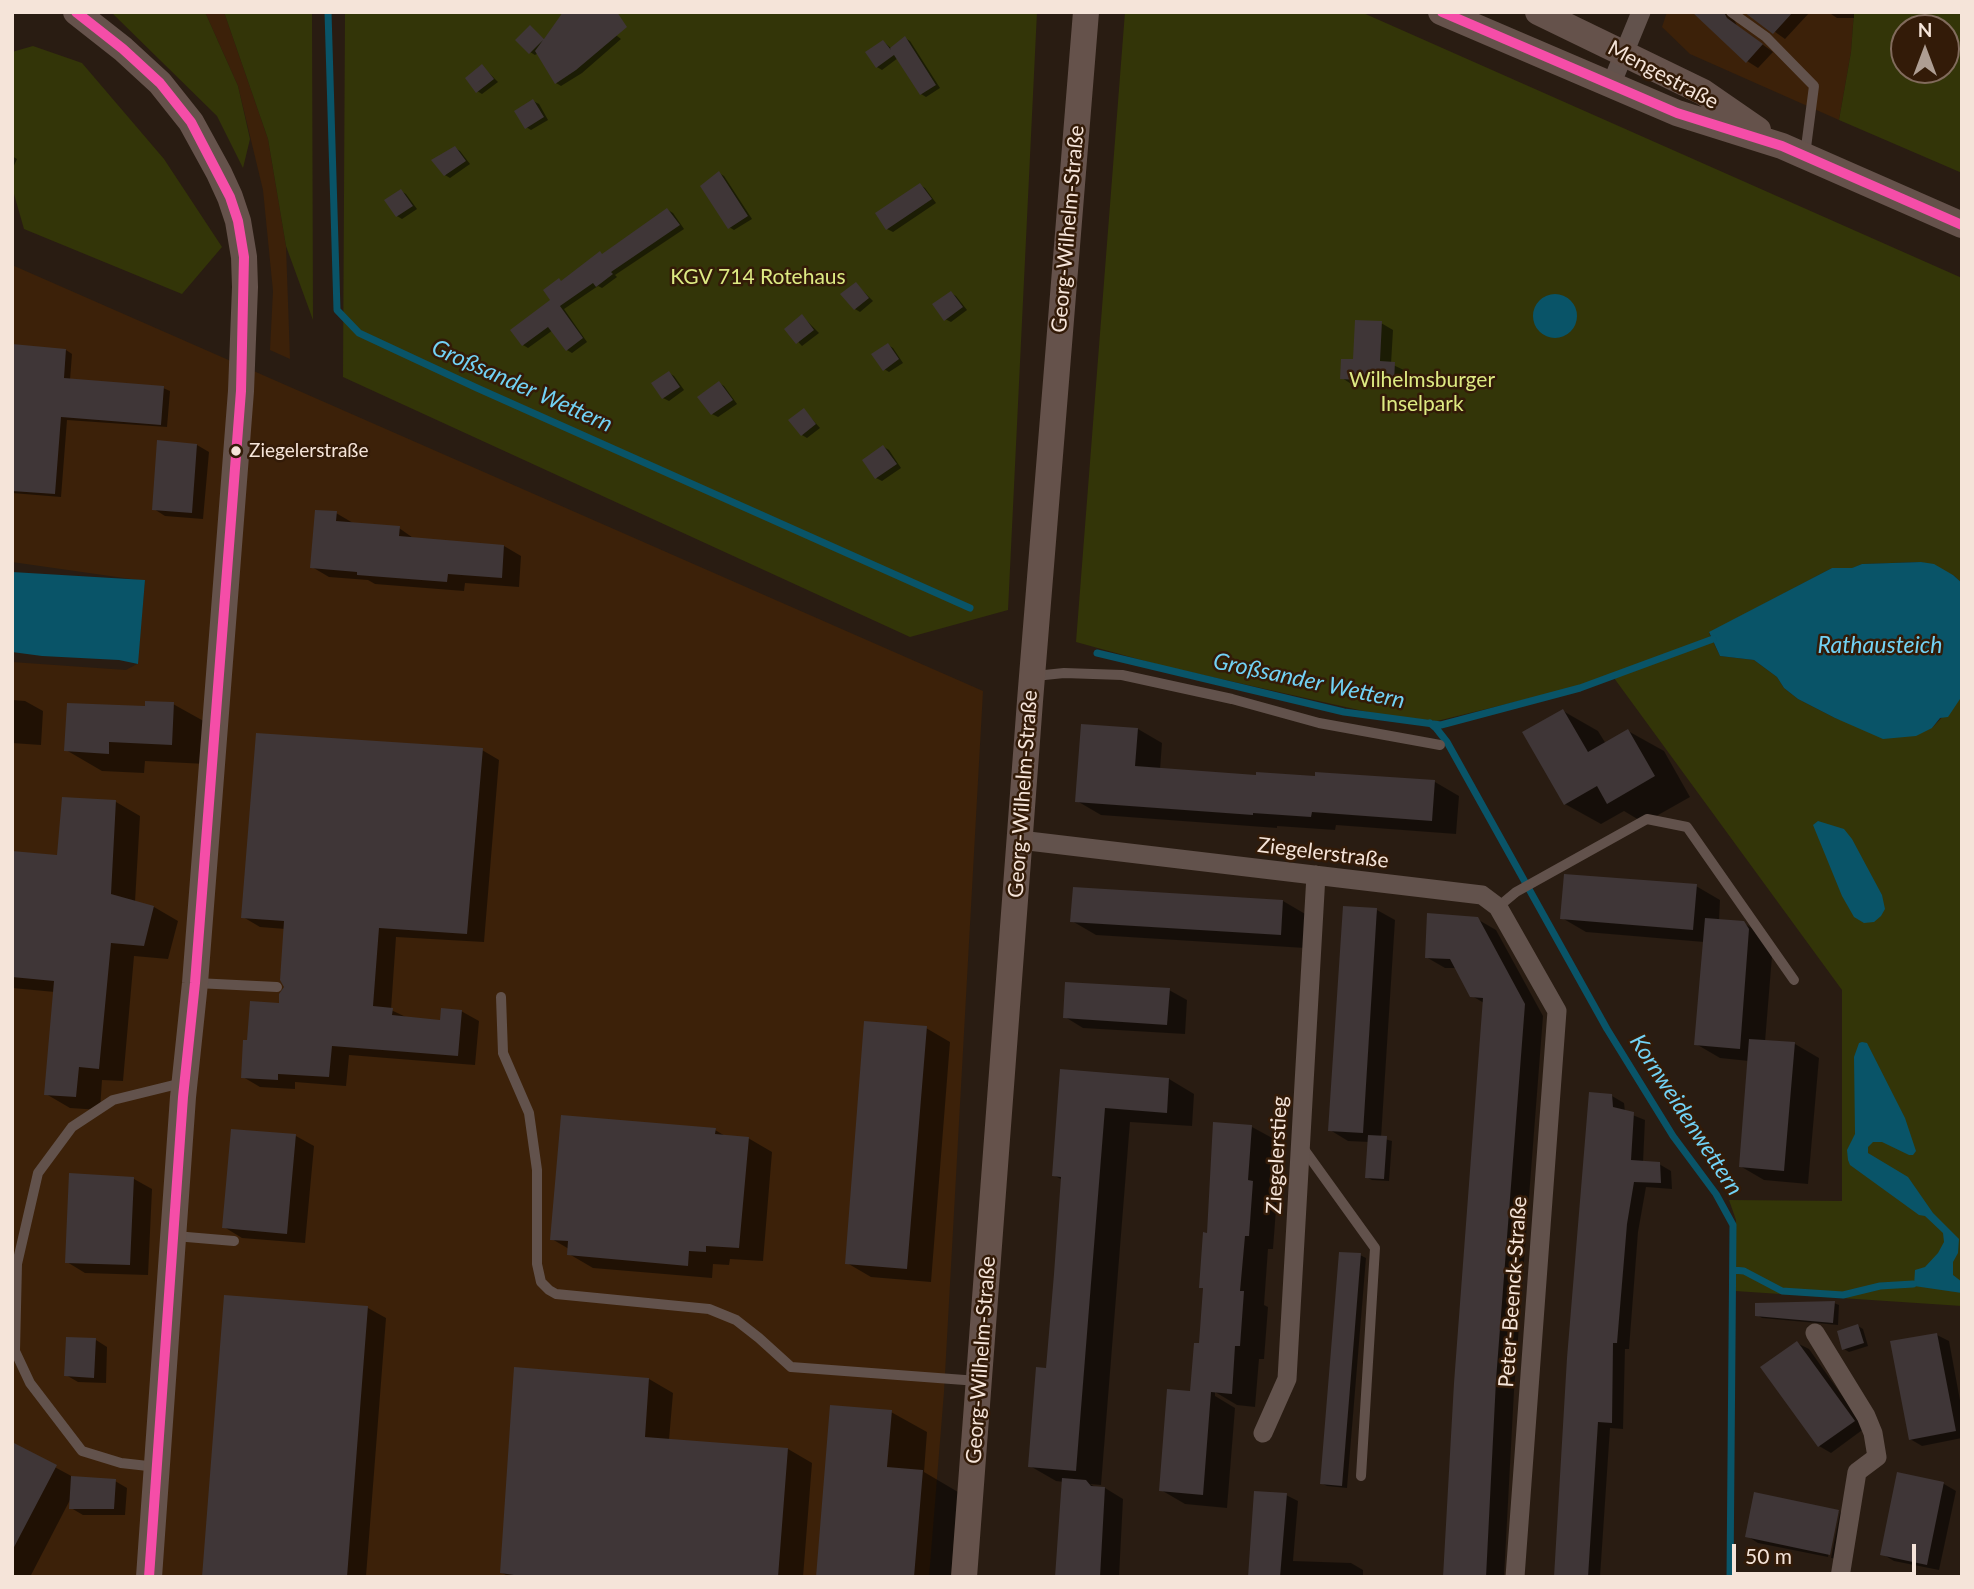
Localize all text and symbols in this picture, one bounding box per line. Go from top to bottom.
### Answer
north arrow [1890,14,1960,84]
text: N [1918,18,1932,41]
street label: Mengestraße [1603,35,1723,115]
street label: Georg-Wilhelm-Straße [1046,124,1090,334]
park label: KGV 714 Rotehaus [670,264,846,290]
water label: Großsander Wettern [427,334,617,438]
park label: Wilhelmsburger Inselpark [1349,367,1495,417]
place label: Ziegelerstraße [249,440,368,462]
marker: Ziegelerstraße [229,444,243,458]
water label: Rathausteich [1818,632,1942,660]
water label: Großsander Wettern [1211,647,1407,715]
street label: Georg-Wilhelm-Straße [1003,689,1043,899]
street label: Ziegelerstraße [1256,832,1390,874]
water label: Kornweidenwettern [1624,1029,1748,1201]
street label: Ziegelerstieg [1261,1095,1293,1215]
street label: Peter-Beenck-Straße [1494,1196,1532,1388]
street label: Georg-Wilhelm-Straße [961,1255,1001,1465]
scale bar [1736,1530,1920,1574]
text: 50 m [1745,1543,1792,1568]

